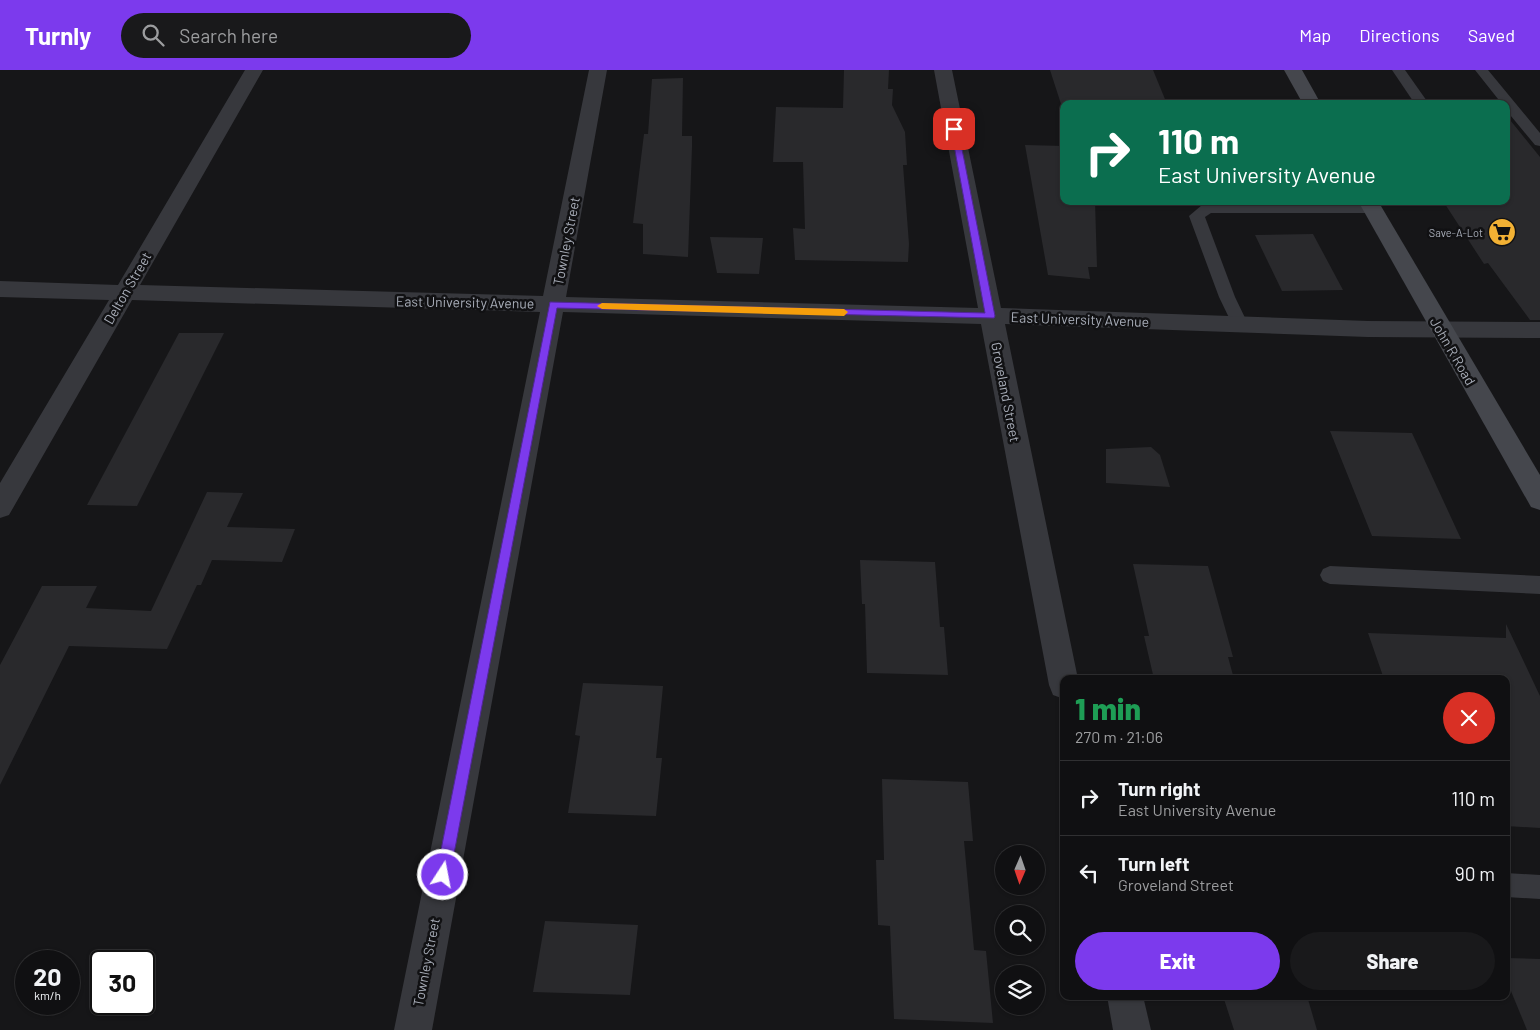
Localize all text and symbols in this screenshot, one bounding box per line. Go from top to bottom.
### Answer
search box [121,13,471,58]
text: Turnly [25,21,91,50]
icon: search [139,21,167,49]
text: Search here [179,24,278,47]
text: Map [1299,24,1331,46]
text: Directions [1359,24,1440,46]
text: Saved [1468,24,1515,46]
pin [933,108,975,150]
icon: arrive [940,115,968,143]
text: 110 m [1158,119,1239,161]
icon: right [1075,120,1140,185]
text: East University Avenue [1158,161,1376,187]
street label: Townley Street [549,195,583,287]
supermarket icon: Save-A-Lot [1487,217,1517,247]
place label: Save-A-Lot [1429,226,1483,239]
street label: Delton Street [100,249,154,327]
street label: East University Avenue [396,292,534,312]
street label: East University Avenue [1010,308,1150,330]
street label: John R Road [1427,314,1479,388]
street label: Groveland Street [988,341,1024,443]
text: 1 min [1075,690,1141,726]
button: close [1443,692,1495,744]
text: 270 m · 21:06 [1075,727,1163,746]
text: Turn right [1118,777,1200,800]
icon: right [1075,784,1103,812]
text: 110 m [1451,787,1495,810]
text: East University Avenue [1118,800,1276,819]
north arrow [995,845,1045,895]
map controls [995,845,1045,1015]
position arrow [416,848,468,900]
text: Turn left [1118,852,1189,875]
icon: left [1075,859,1103,887]
text: 90 m [1455,862,1495,885]
text: Groveland Street [1118,875,1234,894]
button: search [995,905,1045,955]
street label: Townley Street [409,916,443,1008]
button: Exit [1075,932,1280,990]
button: Share [1290,932,1495,990]
speed limit sign: 30 [90,950,155,1015]
text: 20 [33,961,62,991]
button: layers [995,965,1045,1015]
text: km/h [34,988,61,1002]

